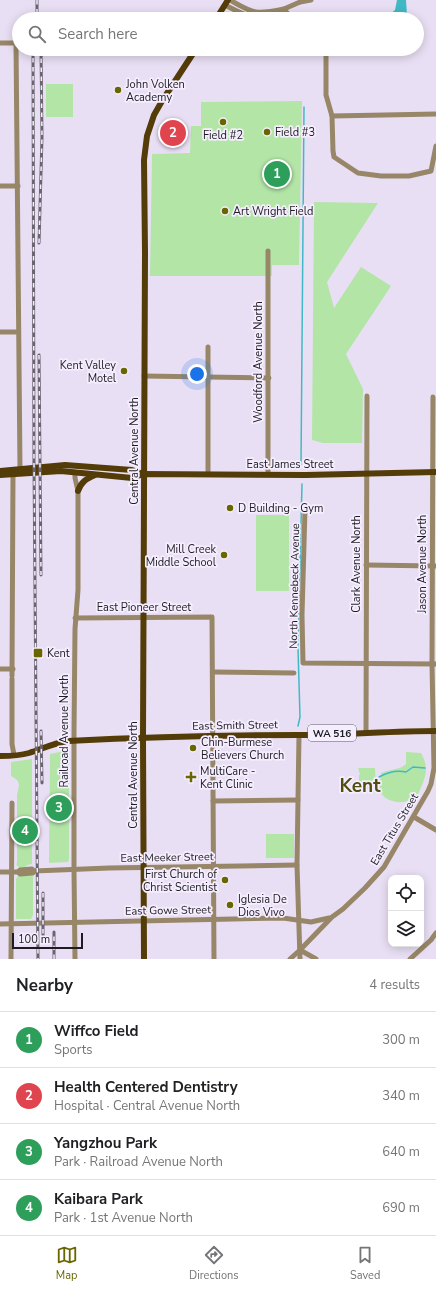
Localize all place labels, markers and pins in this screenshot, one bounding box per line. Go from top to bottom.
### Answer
place label: John Volken Academy [125,77,185,105]
marker: John Volken Academy [113,85,123,95]
marker: Field #2 [218,117,228,127]
pin: 2 [160,118,186,148]
place label: Field #3 [275,125,315,140]
marker: Field #3 [262,127,272,137]
place label: Field #2 [203,128,243,143]
pin: 1 [264,159,290,189]
place label: Art Wright Field [233,204,313,219]
marker: Art Wright Field [220,206,230,216]
place label: Kent Valley Motel [60,358,117,386]
marker: Kent Valley Motel [119,366,129,376]
place label: D Building - Gym [238,501,323,516]
marker: D Building - Gym [225,503,235,513]
place label: Mill Creek Middle School [146,542,217,570]
marker: Mill Creek Middle School [219,550,229,560]
place label: Kent [47,646,70,661]
marker: Kent [32,647,44,659]
place label: Chin-Burmese Believers Church [201,735,284,763]
marker: Chin-Burmese Believers Church [188,743,198,753]
place label: MultiCare - Kent Clinic [200,764,255,792]
marker: MultiCare - Kent Clinic [185,771,197,783]
pin: 3 [46,793,72,823]
pin: 4 [12,816,38,846]
place label: First Church of Christ Scientist [143,867,217,895]
marker: First Church of Christ Scientist [220,875,230,885]
place label: Iglesia De Dios Vivo [238,892,287,920]
marker: Iglesia De Dios Vivo [225,900,235,910]

